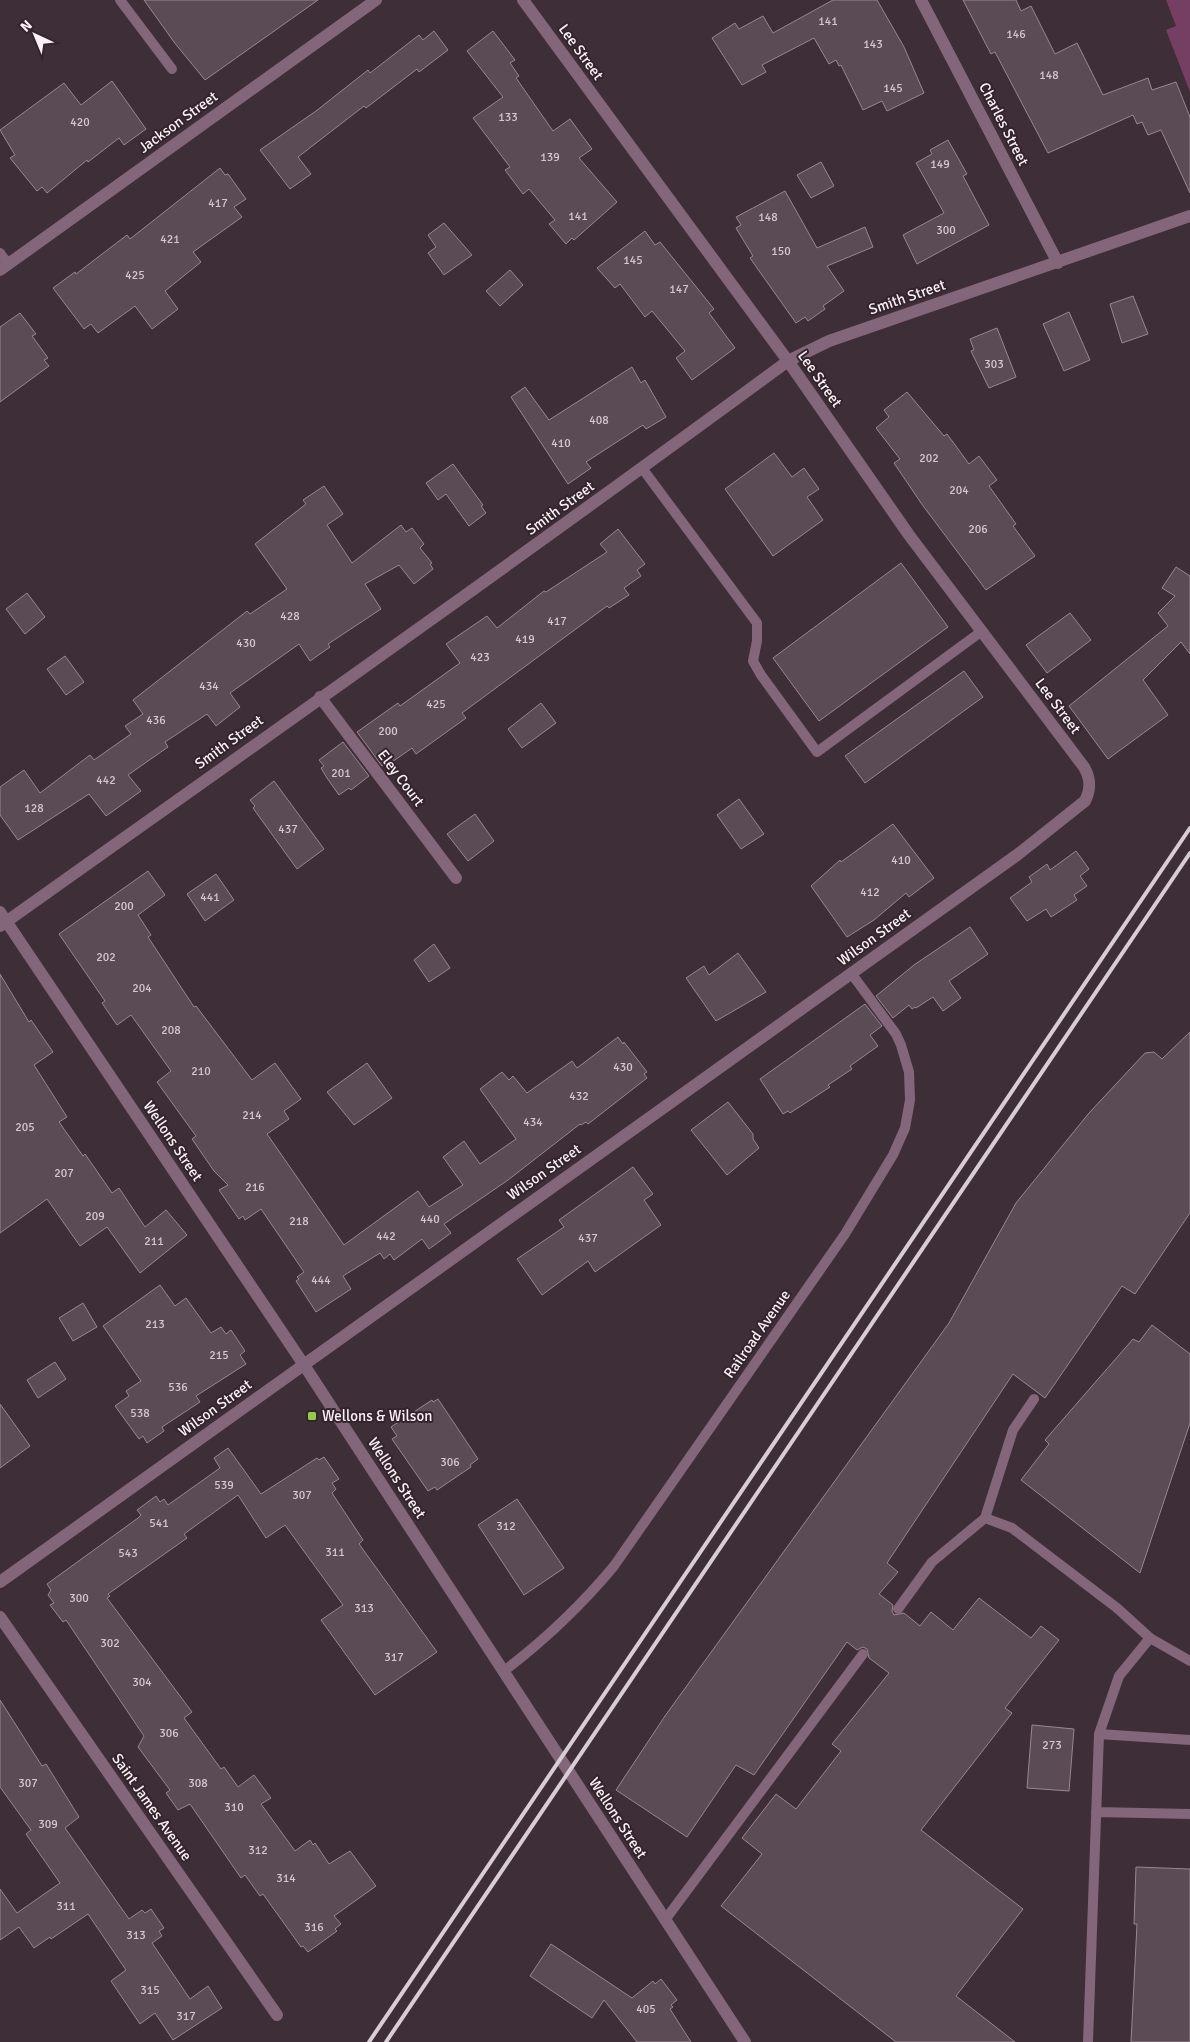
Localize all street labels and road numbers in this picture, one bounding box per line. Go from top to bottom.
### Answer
street label: Lee Street [555,20,607,84]
street label: Charles Street [975,79,1033,169]
street label: Jackson Street [135,87,221,157]
street label: Smith Street [866,275,948,319]
street label: Lee Street [794,347,846,411]
street label: Smith Street [522,477,598,539]
street label: Lee Street [1031,675,1085,737]
street label: Smith Street [191,711,267,773]
street label: Eley Court [374,746,428,810]
street label: Wilson Street [834,904,914,970]
street label: Wellons Street [140,1097,206,1185]
street label: Wilson Street [504,1140,584,1204]
street label: Railroad Avenue [720,1286,794,1382]
street label: Wilson Street [175,1375,255,1441]
street label: Wellons Street [364,1434,430,1522]
street label: Saint James Avenue [108,1750,196,1864]
street label: Wellons Street [585,1774,651,1862]

